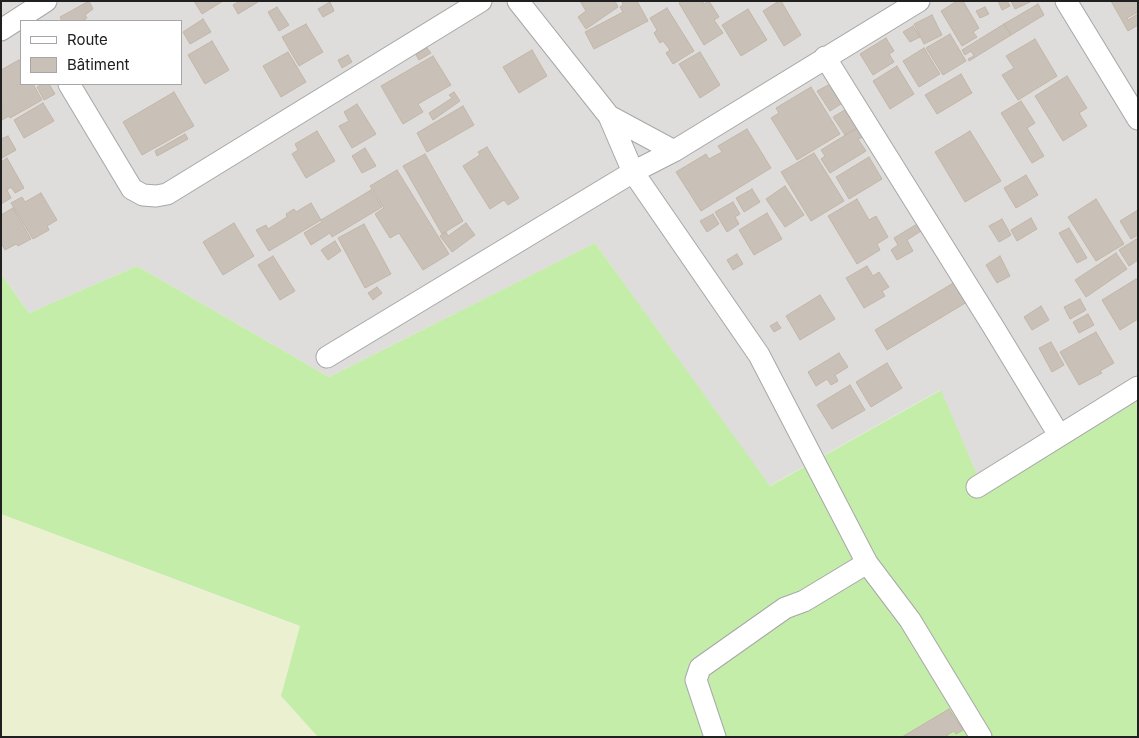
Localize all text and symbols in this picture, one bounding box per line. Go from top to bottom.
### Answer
legend [20,20,182,85]
text: Route [67,30,108,49]
text: Bâtiment [67,55,129,74]

